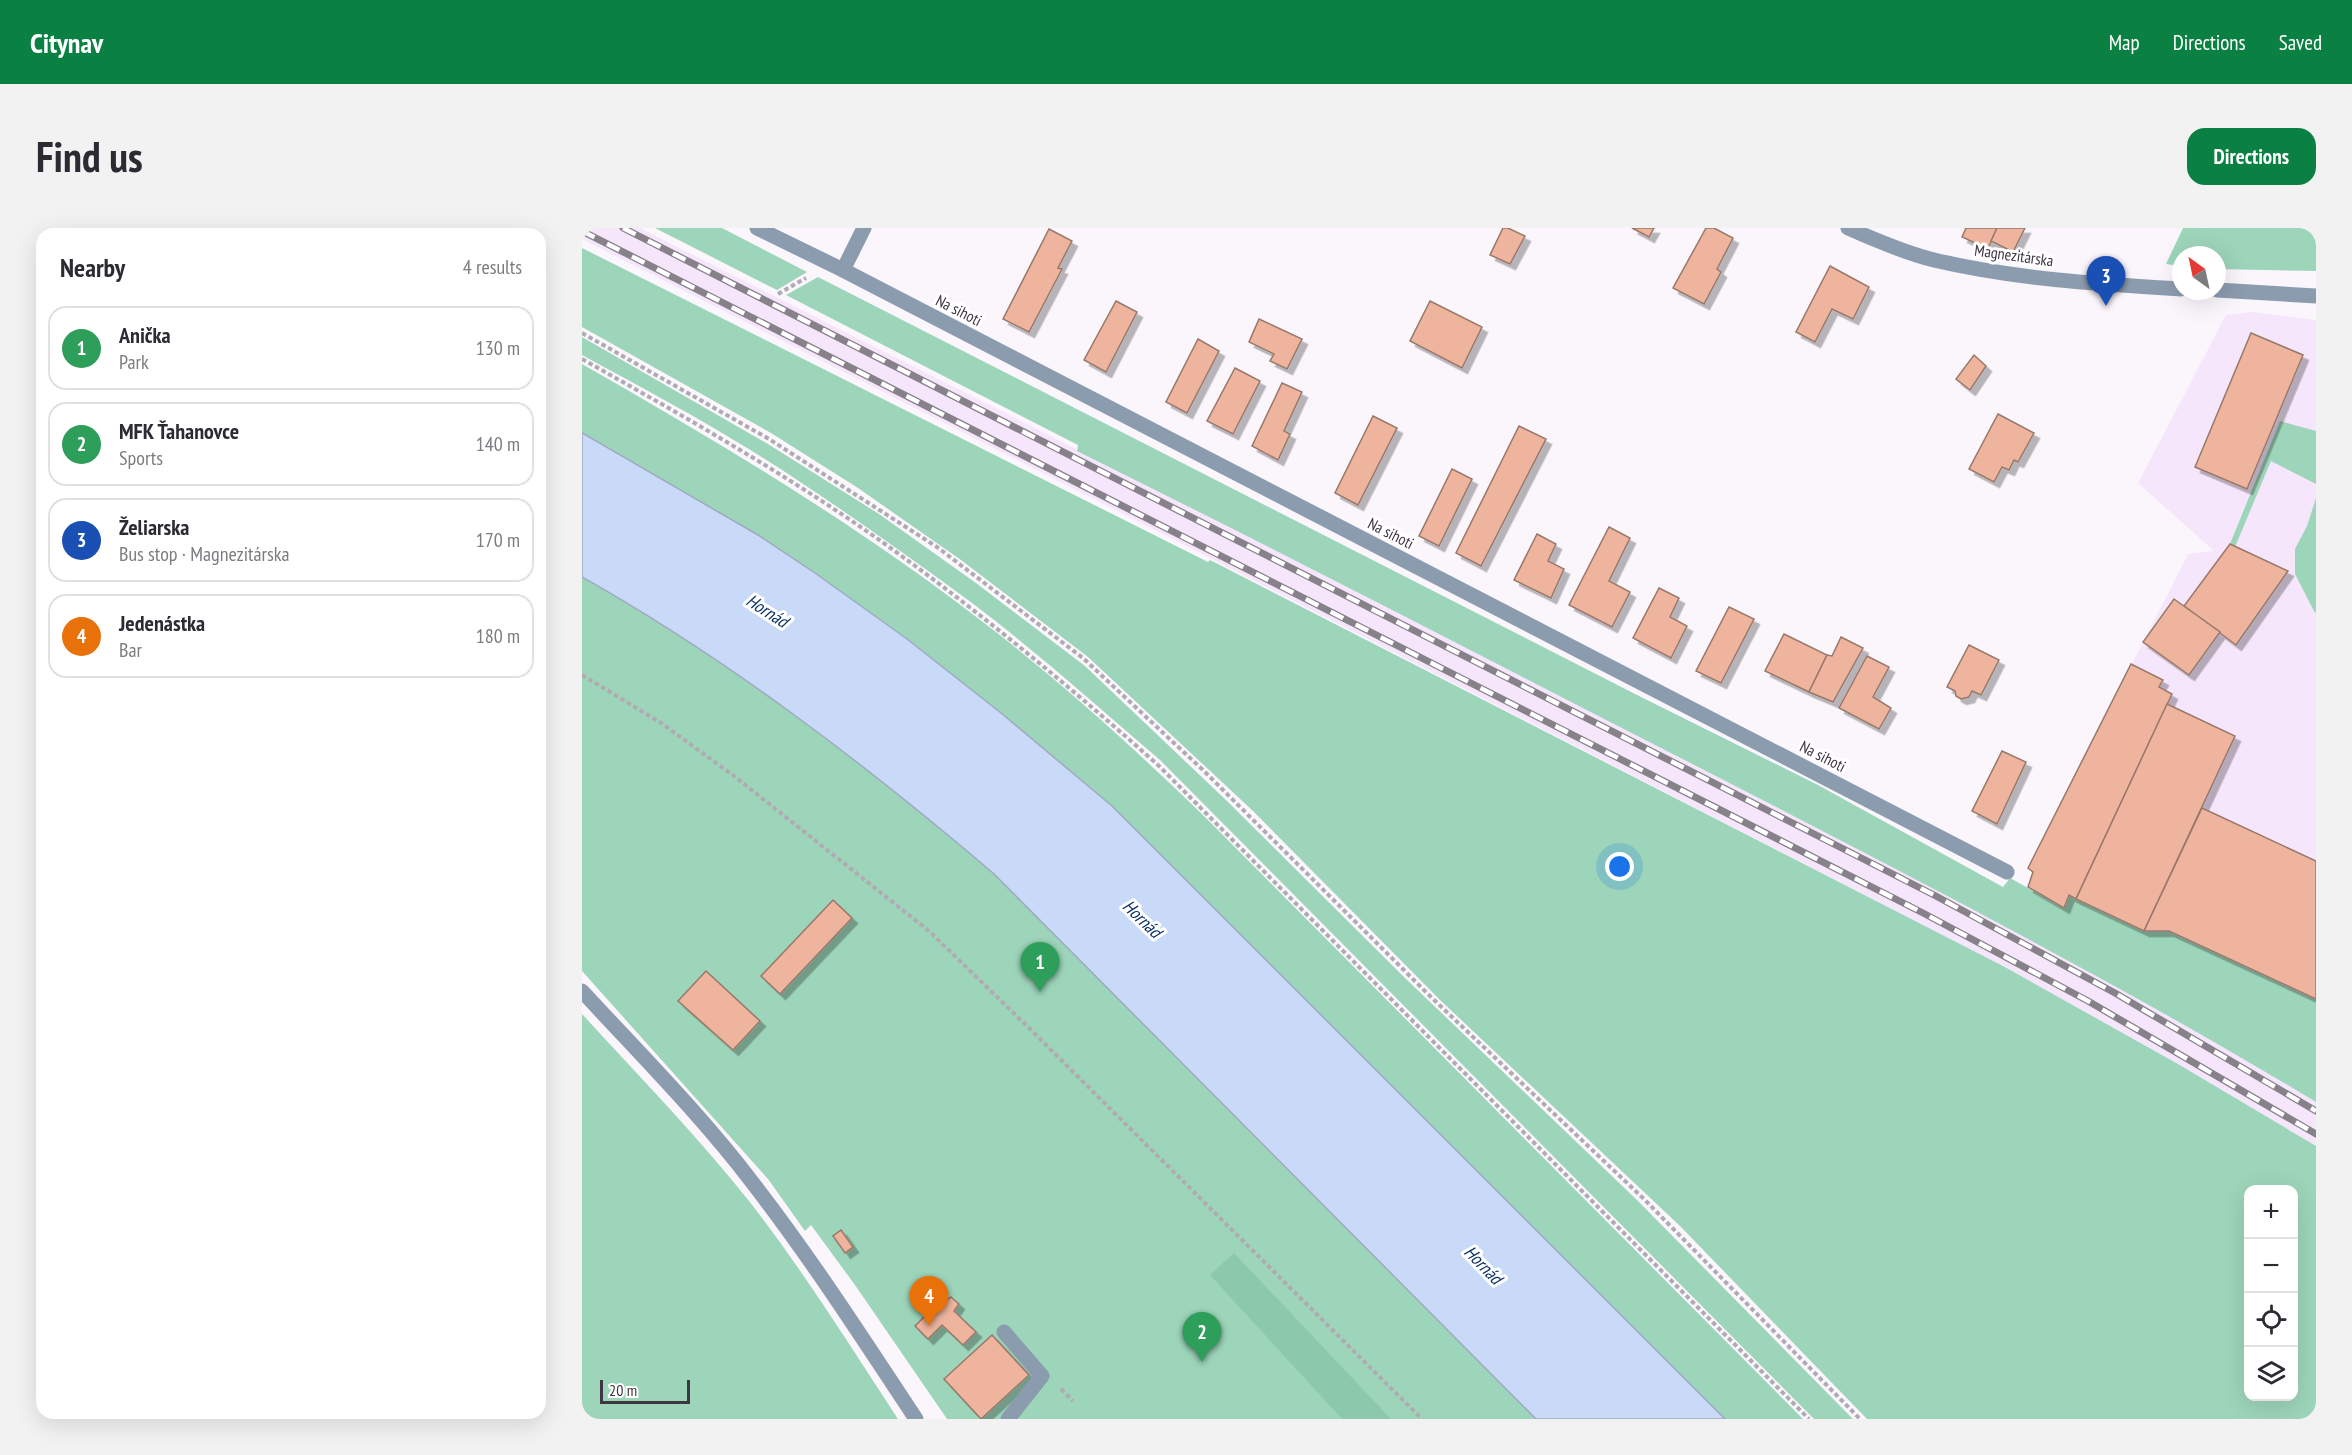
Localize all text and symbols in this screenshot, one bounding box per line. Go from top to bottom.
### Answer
text: Citynav [30,24,103,61]
text: Map [2109,29,2140,56]
text: Directions [2173,29,2246,56]
text: Saved [2279,29,2322,56]
button: Directions [2187,128,2316,185]
text: Find us [36,129,143,184]
street label: Magnezitárska [1973,240,2055,270]
north arrow [2172,246,2226,300]
text: Nearby [60,251,125,284]
text: 4 results [463,254,522,280]
pin: 3 [2086,256,2126,306]
street label: Na sihoti [933,290,985,330]
text: Anička [119,321,171,349]
text: 1 [77,335,86,361]
text: 130 m [476,335,520,361]
text: Park [119,349,149,375]
text: MFK Ťahanovce [119,417,239,445]
text: 2 [77,431,86,457]
text: 140 m [476,431,520,457]
text: Sports [119,445,163,471]
text: Želiarska [119,513,189,541]
street label: Na sihoti [1365,513,1417,553]
text: 3 [77,527,86,553]
text: 170 m [476,527,520,553]
text: Bus stop · Magnezitárska [119,541,290,567]
water label: Hornád [742,589,794,634]
text: Jedenástka [119,609,205,637]
text: 4 [77,623,86,649]
text: 180 m [476,623,520,649]
text: Bar [119,637,142,663]
street label: Na sihoti [1797,736,1849,776]
your location [1605,852,1634,881]
water label: Hornád [1118,895,1168,944]
pin: 1 [1020,942,1060,992]
map controls [2244,1185,2298,1401]
button: + [2244,1185,2298,1239]
button: − [2244,1239,2298,1293]
water label: Hornád [1459,1240,1509,1290]
pin: 4 [910,1276,948,1326]
button: locate [2244,1293,2298,1347]
pin: 2 [1182,1312,1222,1362]
button: layers [2244,1347,2298,1401]
scale bar [600,1377,690,1404]
text: 20 m [609,1380,637,1400]

